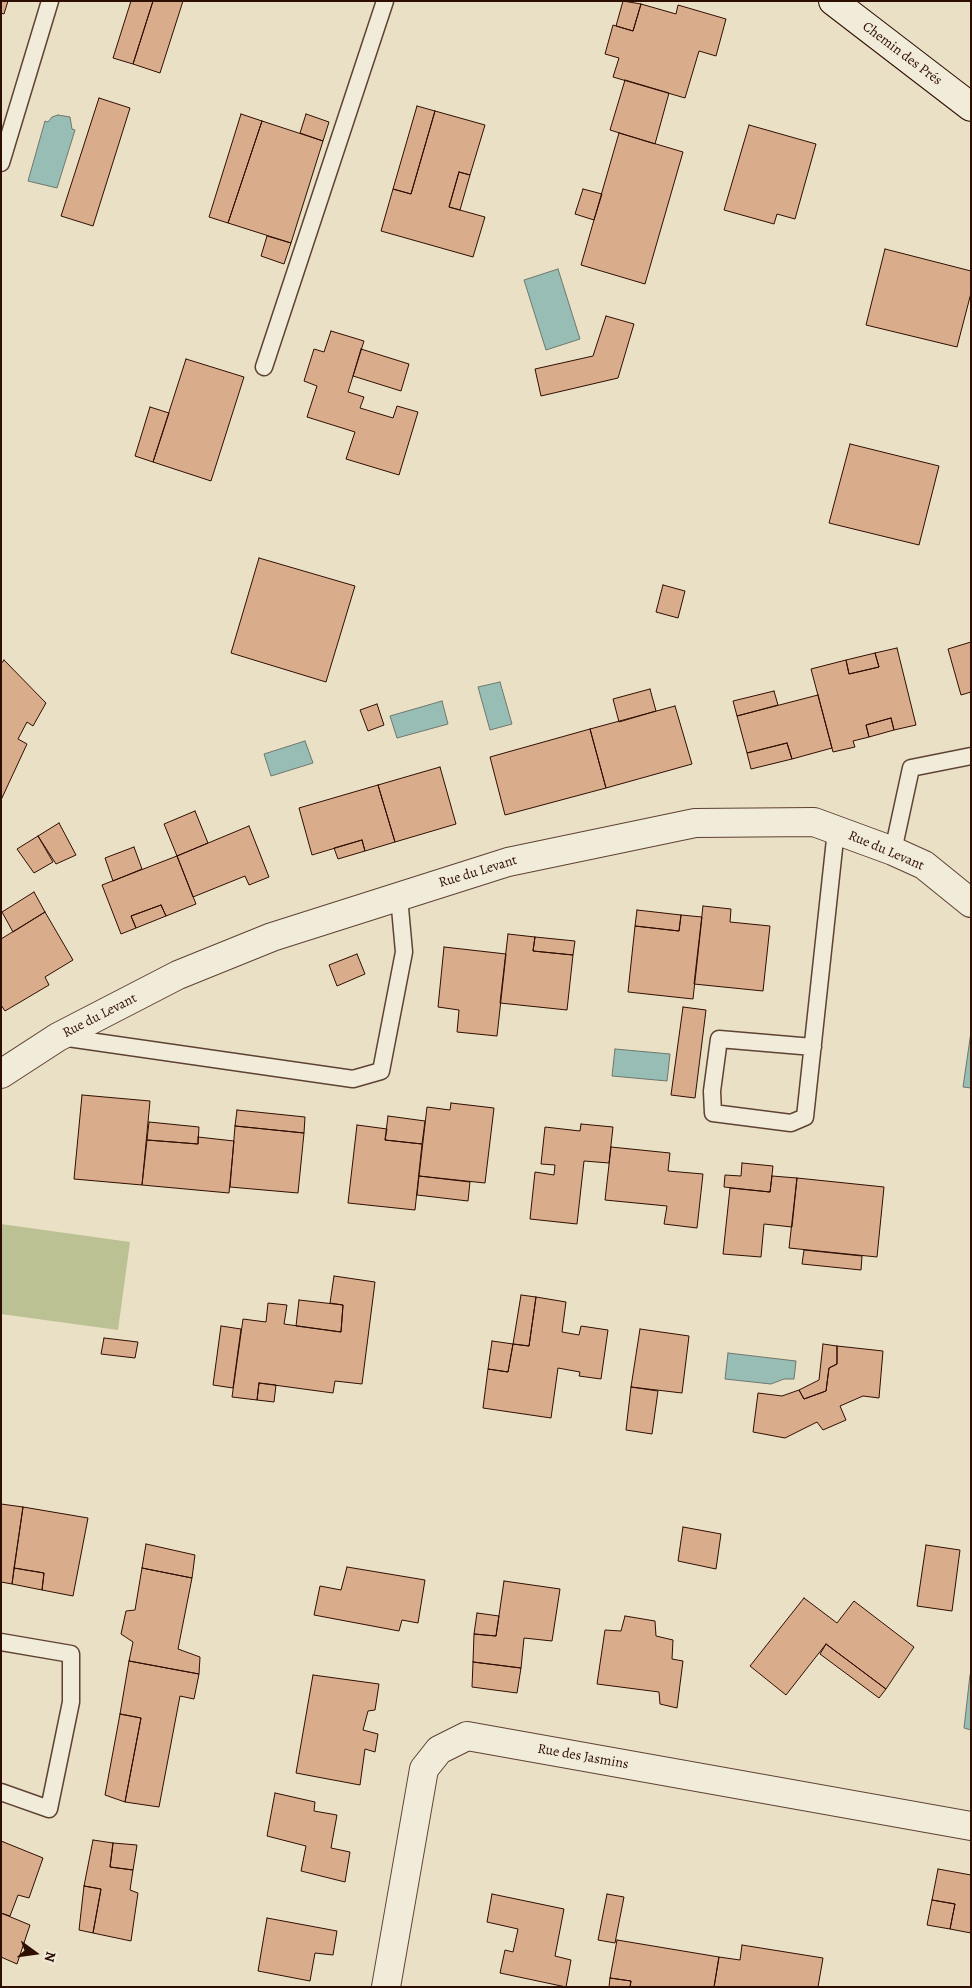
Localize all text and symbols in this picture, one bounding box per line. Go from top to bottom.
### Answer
street label: Chemin des Prés [859,19,945,89]
street label: Rue du Levant [846,827,926,875]
street label: Rue du Levant [437,852,519,892]
street label: Rue du Levant [60,990,140,1042]
street label: Rue des Jasmins [536,1741,630,1773]
north arrow [10,1928,60,1978]
text: N [40,1949,60,1964]

